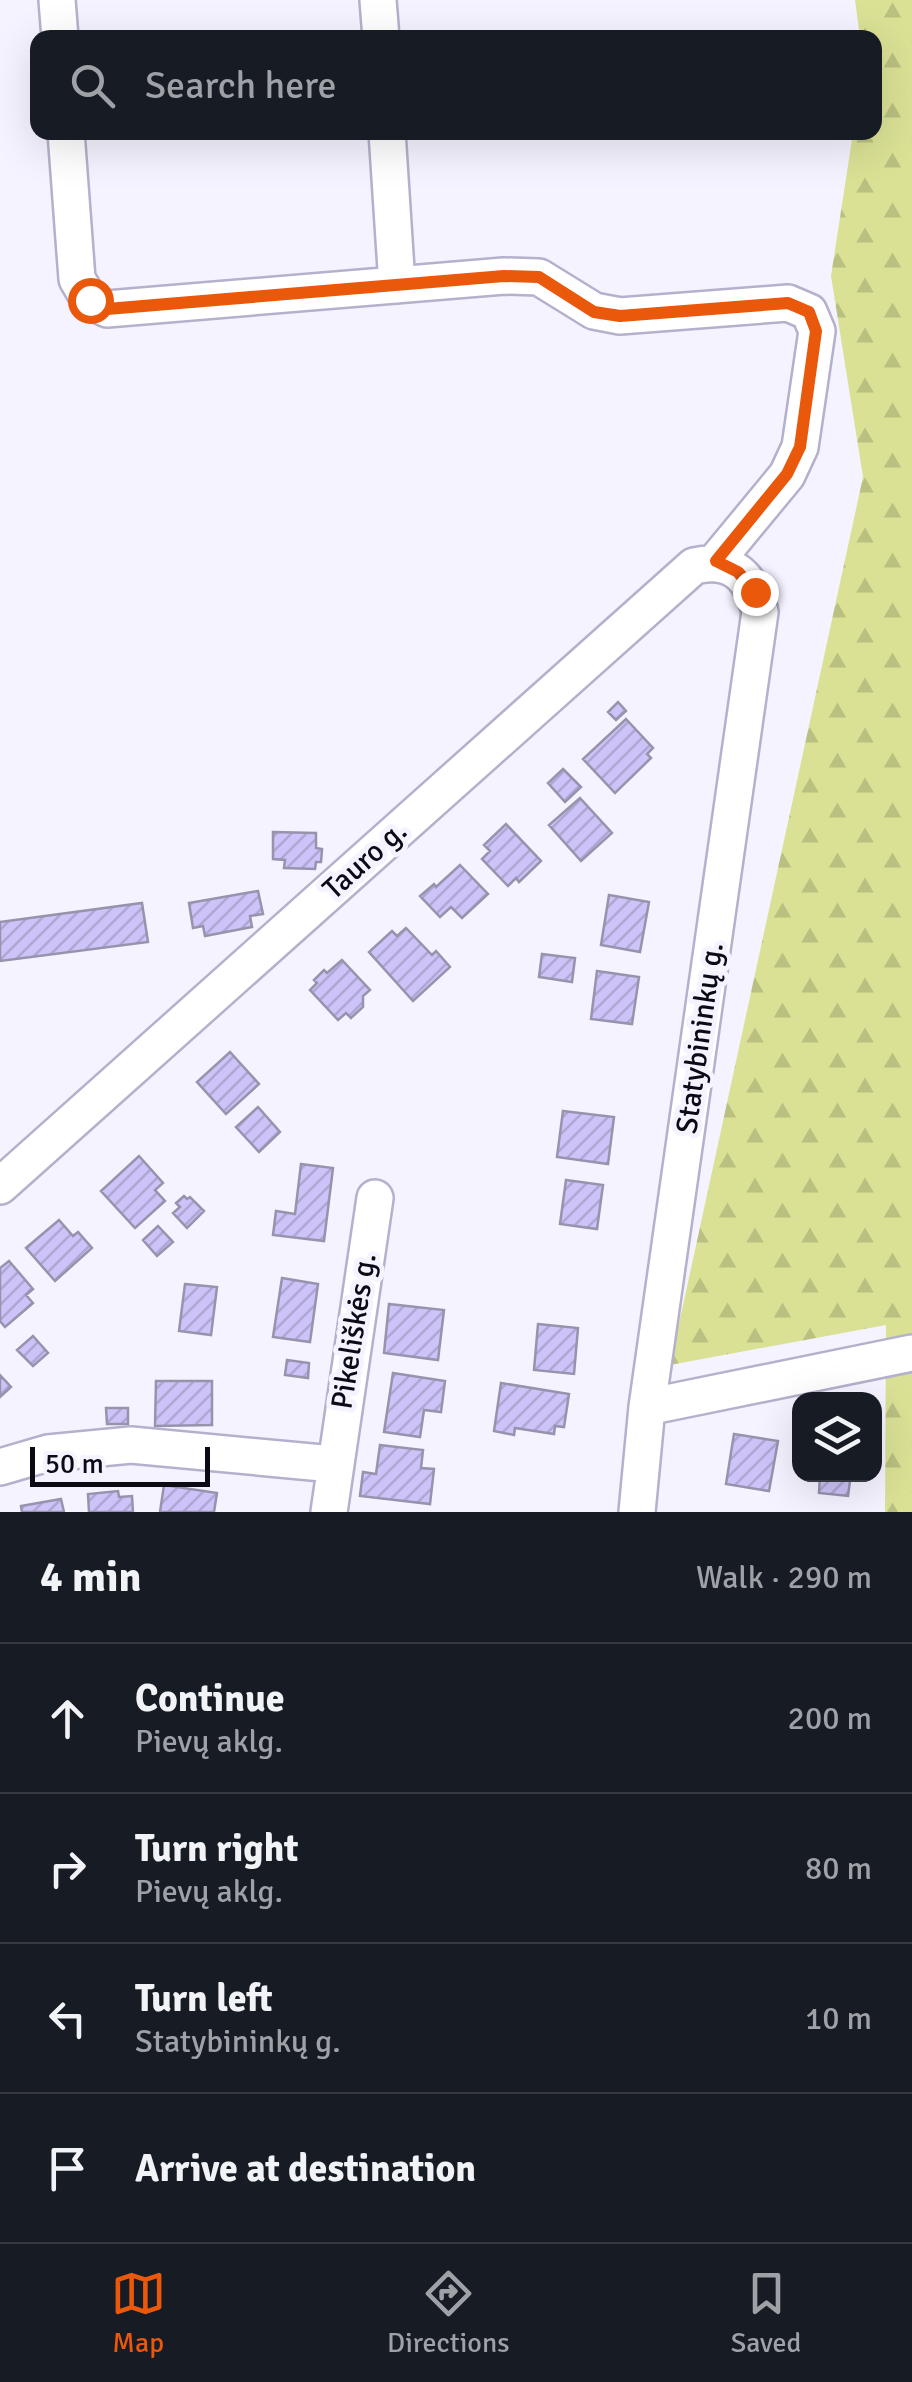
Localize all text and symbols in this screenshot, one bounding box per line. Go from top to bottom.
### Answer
search box [30,30,882,140]
icon: search [65,58,120,113]
text: Search here [145,62,337,109]
route start [68,278,114,324]
route end [733,570,779,616]
street label: Tauro g. [315,813,415,907]
street label: Statybininkų g. [668,940,732,1136]
street label: Pikeliškės g. [323,1250,385,1412]
map controls [792,1392,882,1482]
button: layers [792,1392,882,1482]
scale bar [30,1442,210,1486]
text: 50 m [45,1447,104,1481]
text: 4 min [40,1552,141,1603]
text: Walk · 290 m [696,1558,872,1597]
text: Continue [135,1675,285,1722]
icon: ahead [40,1691,95,1746]
text: 200 m [788,1699,872,1738]
text: Pievų aklg. [135,1722,283,1761]
text: Turn right [135,1825,299,1872]
icon: right [40,1841,95,1896]
text: 80 m [805,1849,872,1888]
text: Pievų aklg. [135,1872,283,1911]
text: Turn left [135,1975,273,2022]
icon: left [40,1991,95,2046]
text: 10 m [805,1999,872,2038]
text: Statybininkų g. [135,2022,341,2061]
icon: arrive [40,2141,95,2196]
text: Arrive at destination [135,2145,476,2192]
tab: Map [111,2266,166,2360]
tab: Directions [387,2266,509,2360]
tab: Saved [731,2266,801,2360]

